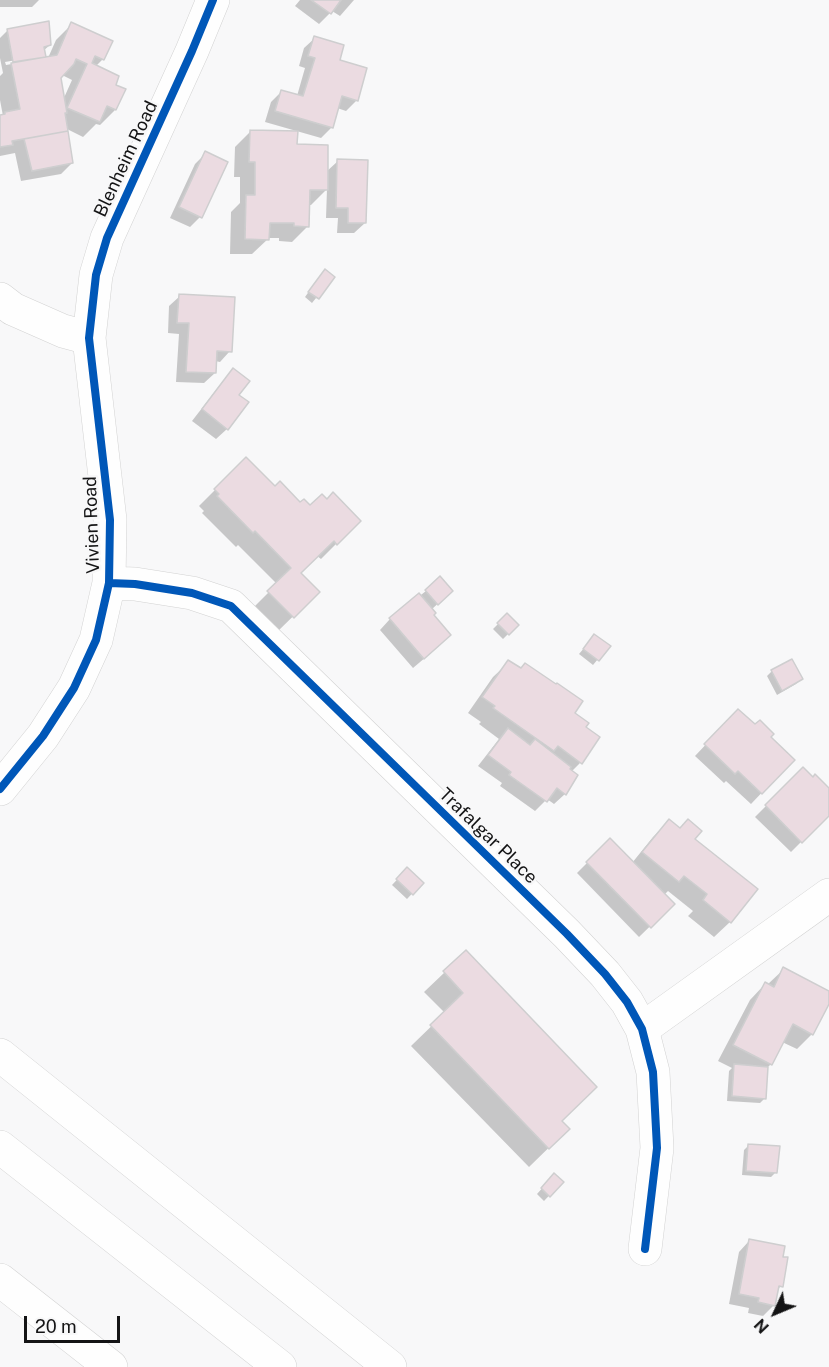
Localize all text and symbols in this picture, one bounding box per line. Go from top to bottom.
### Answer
street label: Blenheim Road [90,98,162,220]
street label: Vivien Road [80,476,104,574]
street label: Trafalgar Place [434,784,542,888]
north arrow [745,1283,805,1343]
scale bar [27,1304,123,1342]
text: N [751,1315,773,1337]
text: 20 m [35,1316,77,1337]

